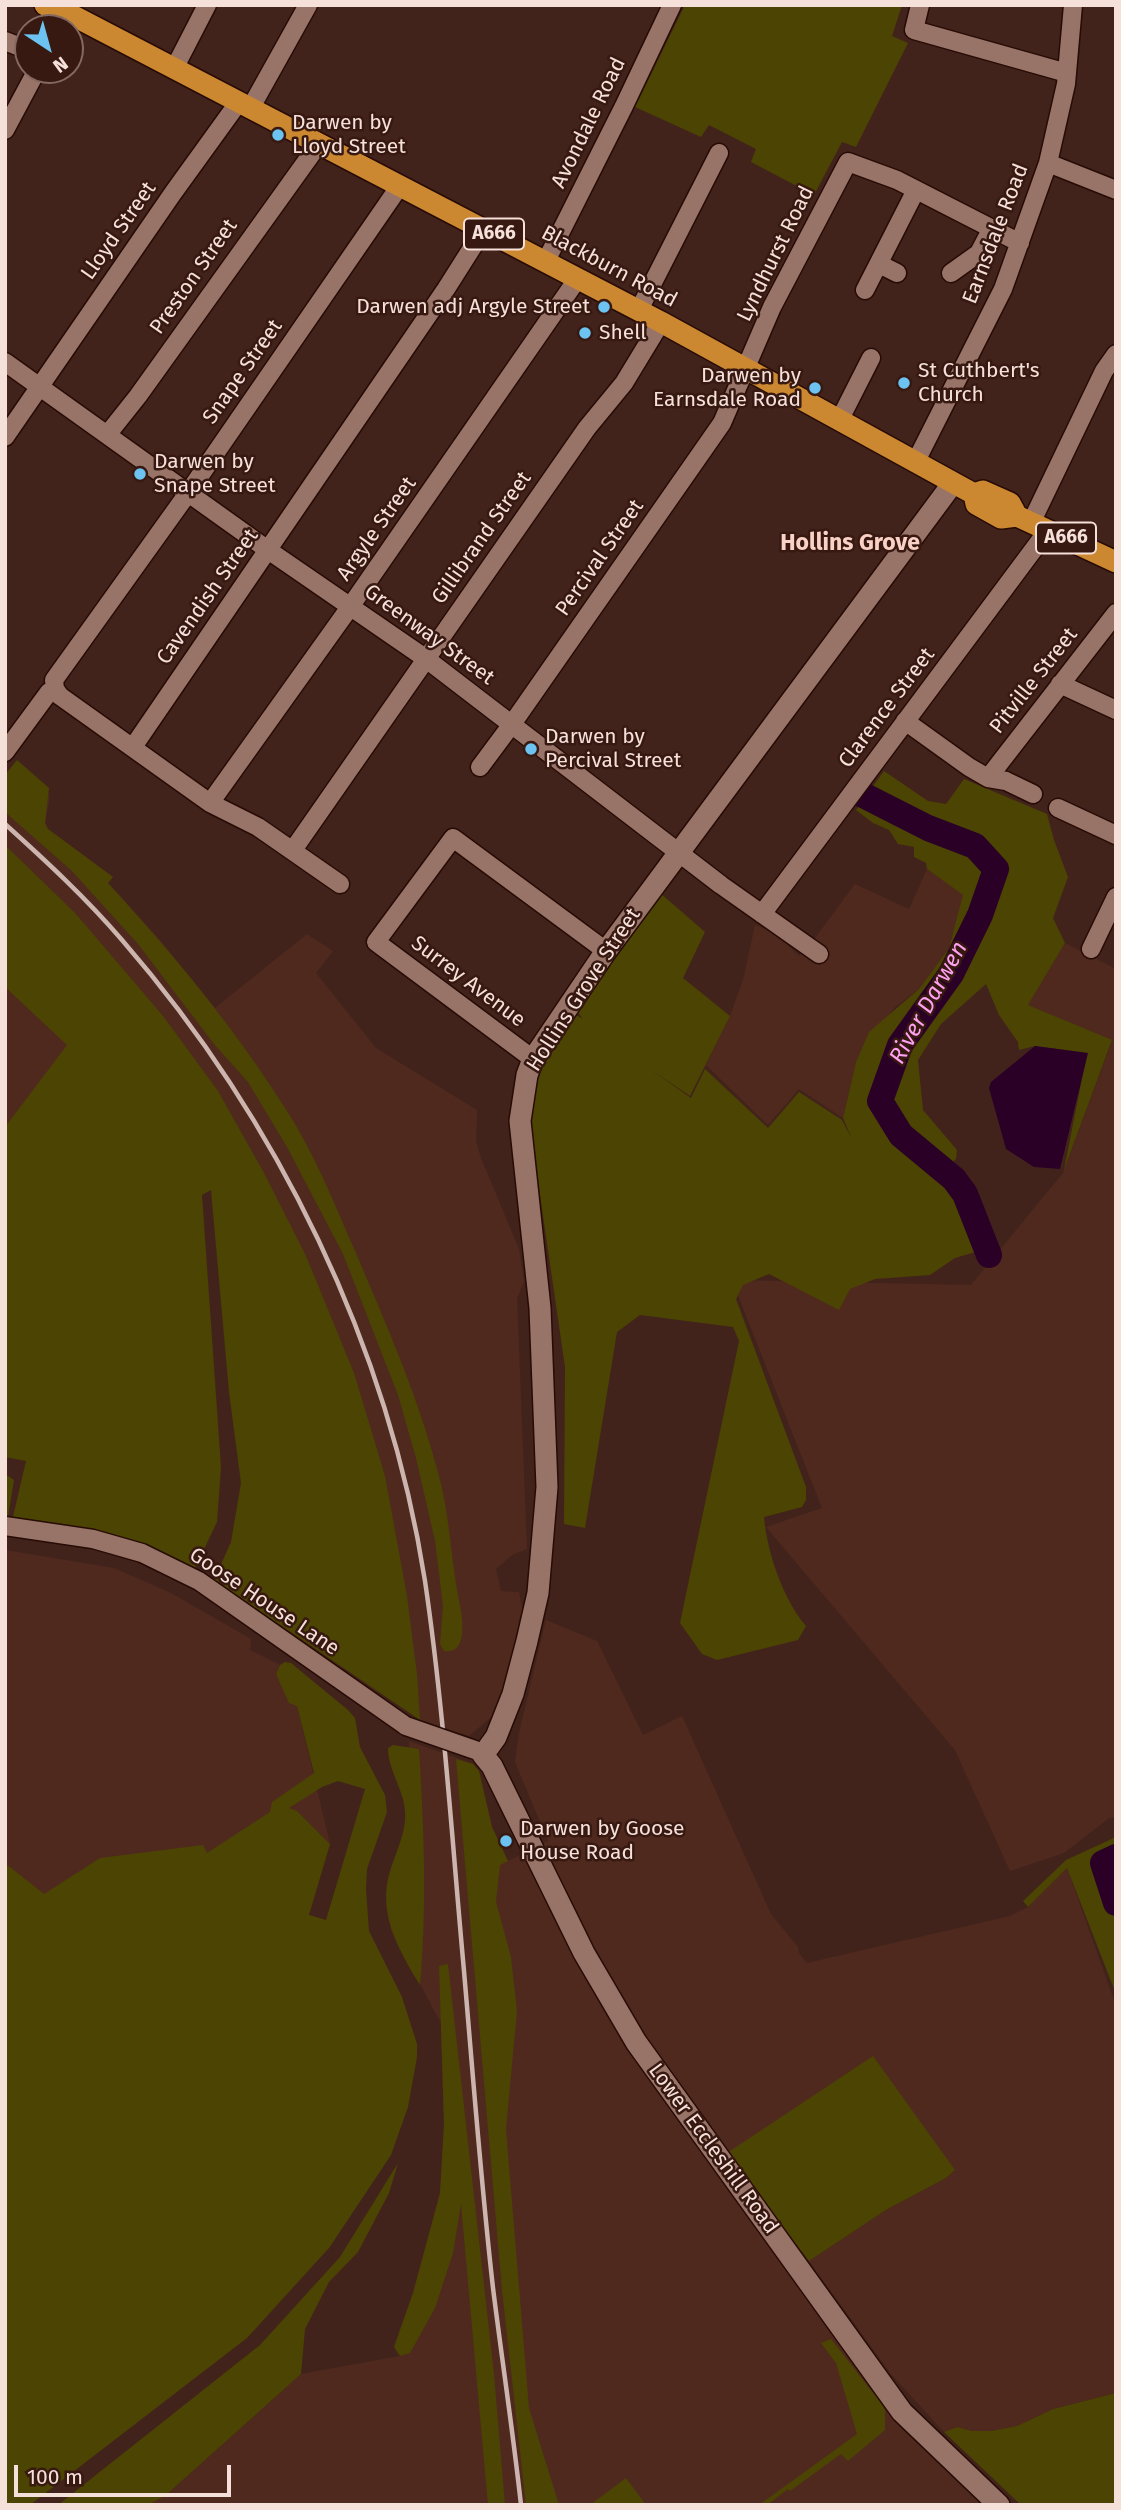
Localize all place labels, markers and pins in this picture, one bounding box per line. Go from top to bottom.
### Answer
place label: Darwen by Lloyd Street [292,110,406,160]
marker: Darwen by Lloyd Street [270,127,286,143]
place label: Darwen adj Argyle Street [356,294,590,320]
marker: Darwen adj Argyle Street [596,299,612,315]
place label: Shell [599,320,647,346]
marker: Shell [577,325,593,341]
place label: St Cuthbert's Church [918,358,1040,408]
place label: Darwen by Earnsdale Road [653,363,801,413]
marker: St Cuthbert's Church [896,375,912,391]
marker: Darwen by Earnsdale Road [807,380,823,396]
place label: Darwen by Snape Street [154,449,276,499]
marker: Darwen by Snape Street [132,466,148,482]
place label: Darwen by Percival Street [545,724,681,774]
marker: Darwen by Percival Street [523,741,539,757]
place label: Darwen by Goose House Road [520,1816,685,1866]
marker: Darwen by Goose House Road [498,1833,514,1849]

